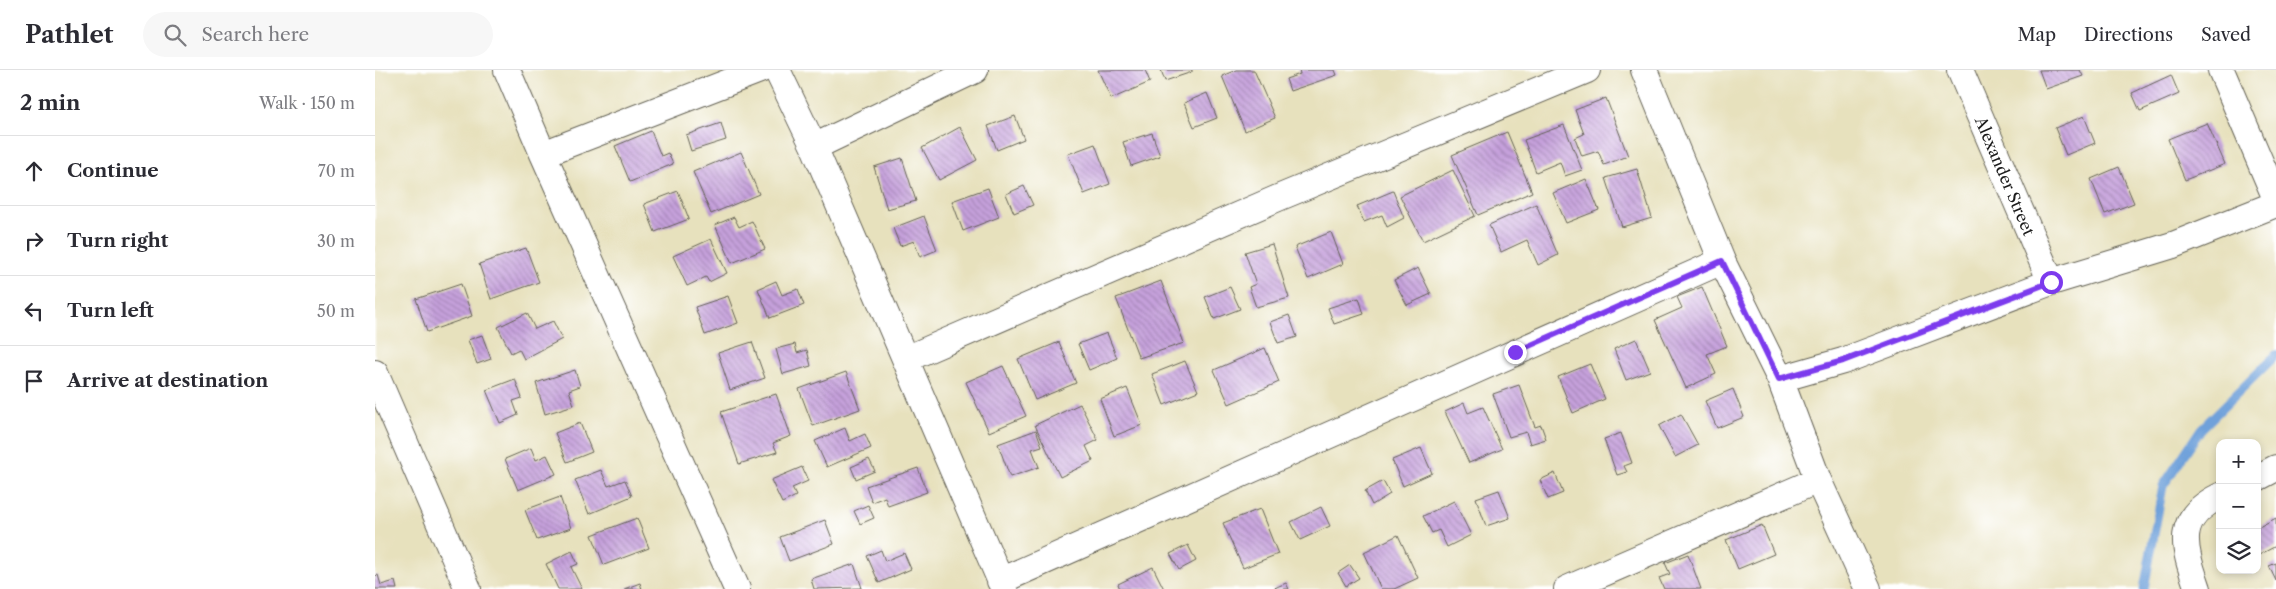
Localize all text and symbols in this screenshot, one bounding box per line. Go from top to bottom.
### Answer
search box [143,12,493,57]
text: Pathlet [25,20,113,49]
icon: search [161,21,189,49]
text: Search here [201,23,309,46]
text: Map [2017,24,2056,46]
text: Directions [2084,24,2173,46]
text: Saved [2201,24,2251,46]
text: 2 min [20,90,80,115]
text: Walk · 150 m [259,93,355,113]
street label: Alexander Street [1971,113,2039,239]
icon: ahead [20,157,48,185]
text: Continue [67,159,159,182]
text: 70 m [318,161,355,181]
icon: right [20,227,48,255]
text: Turn right [67,229,168,252]
text: 30 m [317,231,355,251]
route start [2040,271,2063,294]
icon: left [20,297,48,325]
text: Turn left [67,299,154,322]
text: 50 m [317,301,355,321]
route end [1504,341,1527,364]
icon: arrive [20,367,48,395]
text: Arrive at destination [67,369,268,392]
map controls [2216,439,2261,574]
button: + [2216,439,2261,484]
button: − [2216,484,2261,529]
button: layers [2216,529,2261,574]

